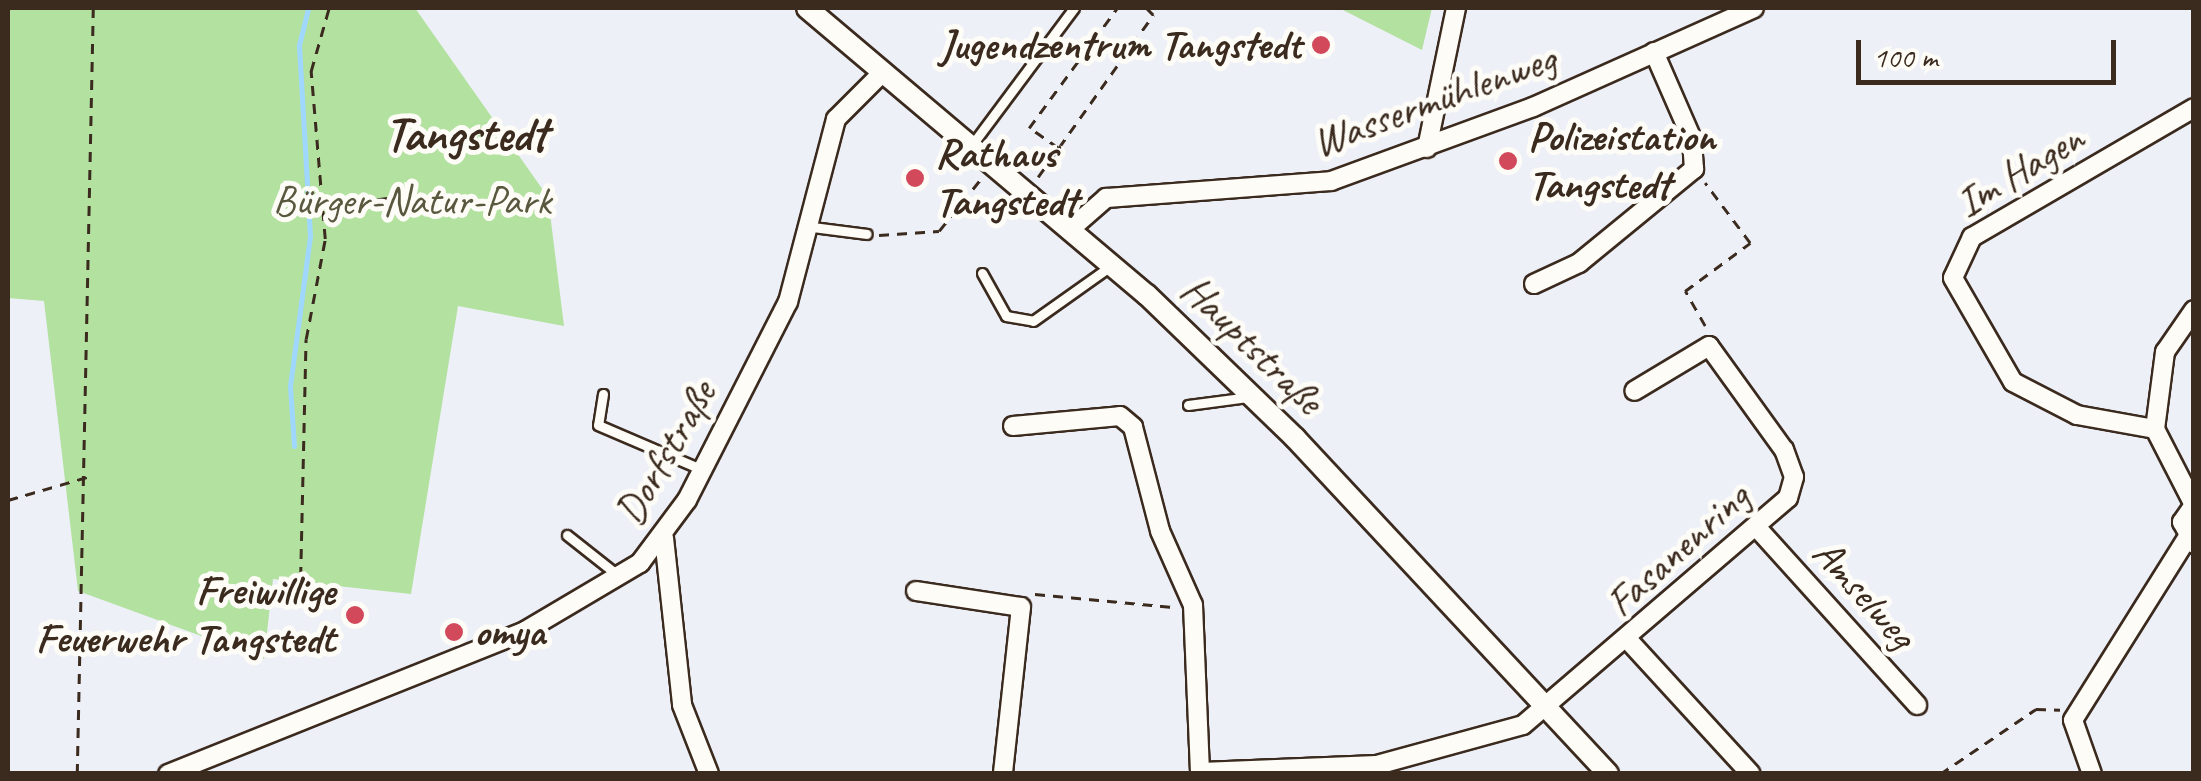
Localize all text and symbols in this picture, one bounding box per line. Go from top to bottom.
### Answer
place label: Jugendzentrum Tangstedt [938,20,1301,70]
scale bar [1861,20,2121,82]
street label: Wassermühlenweg [1306,34,1562,168]
marker: Jugendzentrum Tangstedt [1310,34,1332,56]
text: 100 m [1873,38,1938,76]
district label: Tangstedt [385,106,547,164]
place label: Polizeistation Tangstedt [1528,112,1715,210]
street label: Im Hagen [1947,113,2093,229]
place label: Rathaus Tangstedt [935,129,1077,228]
marker: Polizeistation Tangstedt [1497,150,1519,172]
marker: Rathaus Tangstedt [904,167,926,189]
park label: Bürger-Natur-Park [273,176,551,226]
street label: Hauptstraße [1170,265,1334,425]
street label: Dorfstraße [605,372,727,534]
street label: Fasanenring [1596,472,1760,628]
street label: Amselweg [1802,529,1926,659]
place label: Freiwillige Feuerwehr Tangstedt [35,566,335,664]
marker: Freiwillige Feuerwehr Tangstedt [344,604,366,626]
place label: omya [474,607,545,657]
marker: omya [443,621,465,643]

